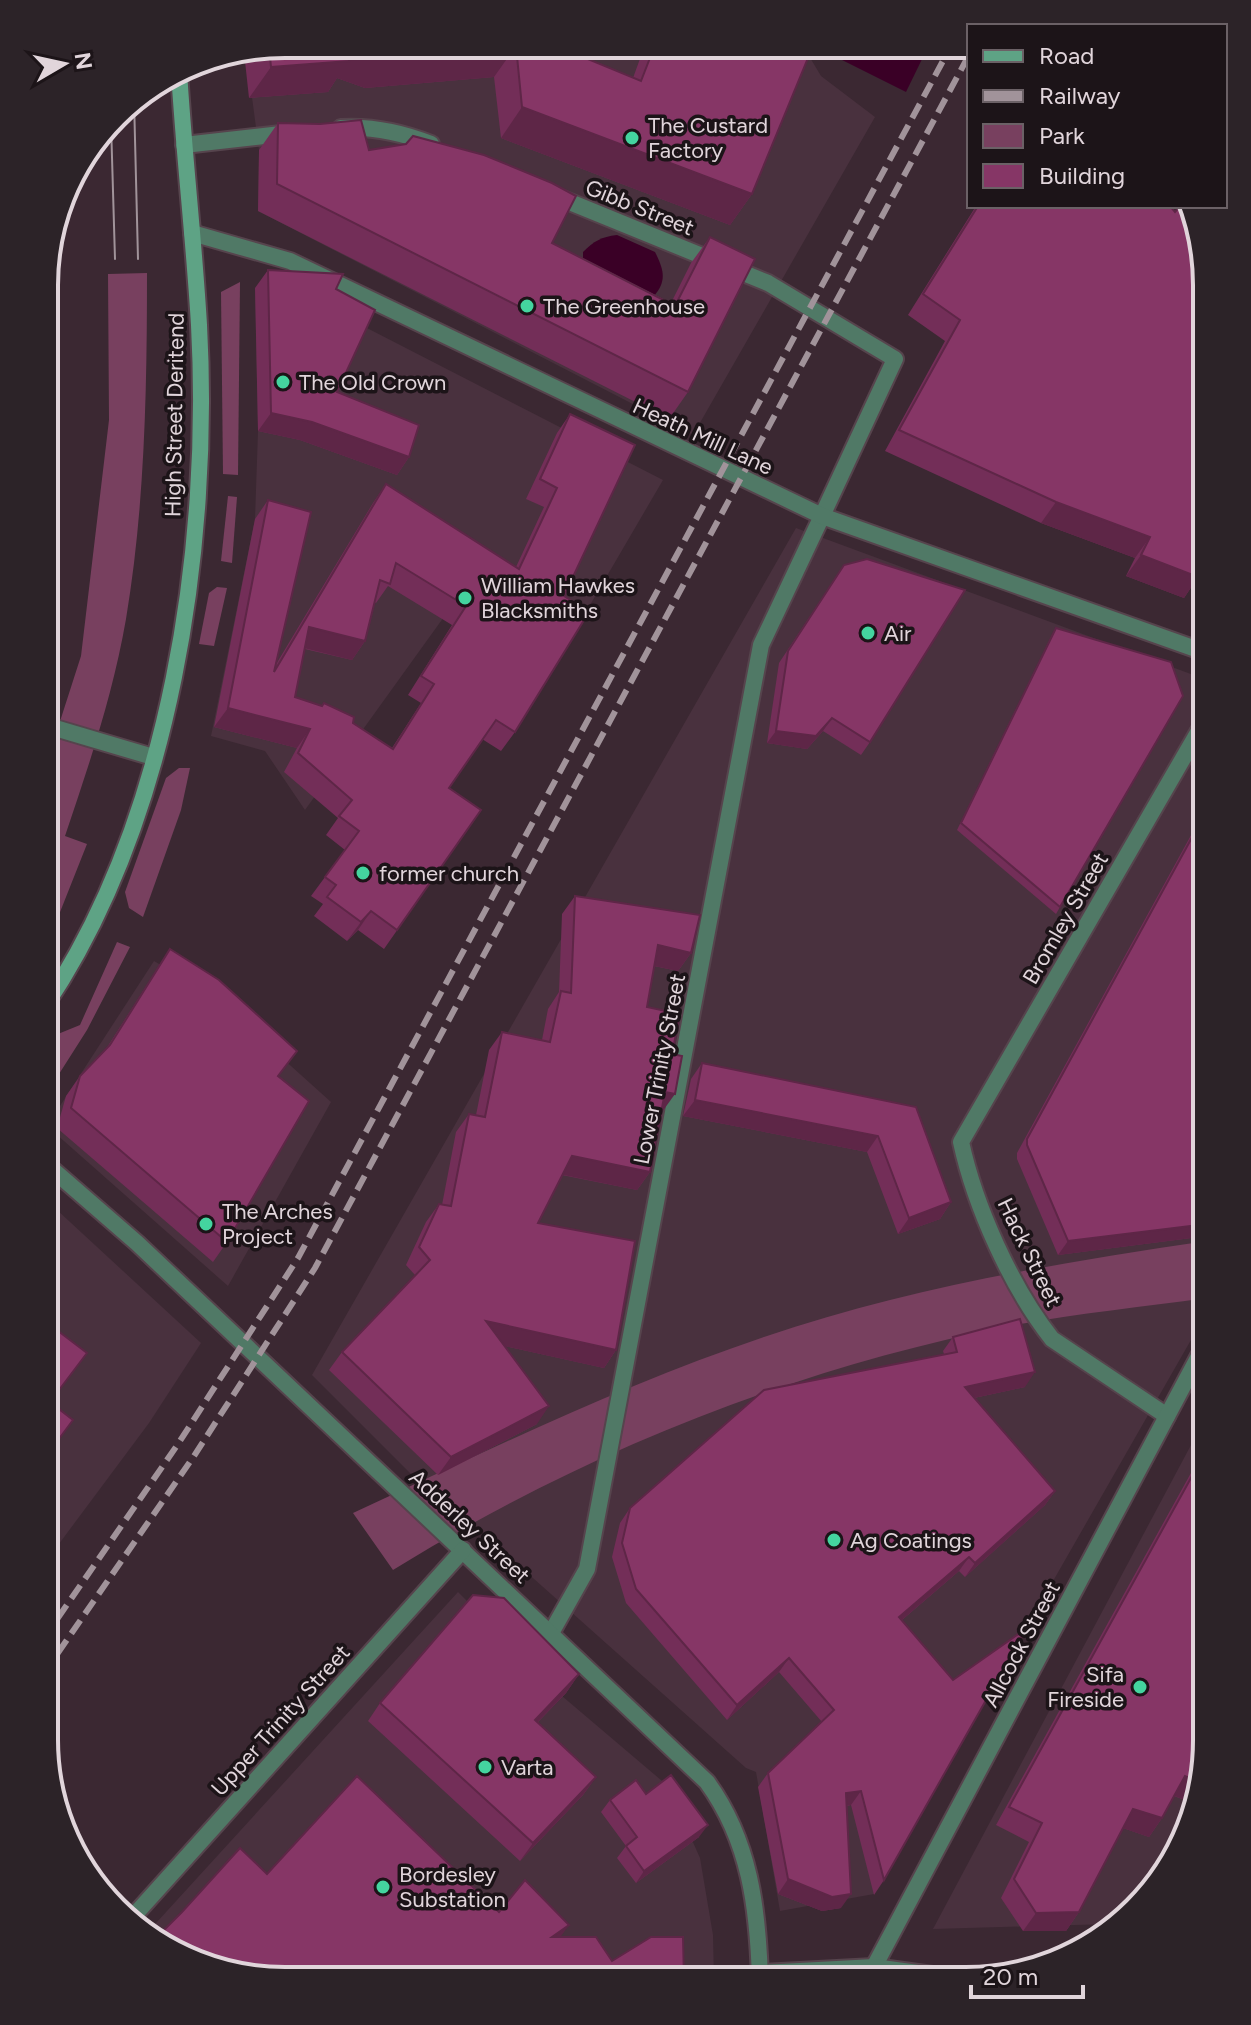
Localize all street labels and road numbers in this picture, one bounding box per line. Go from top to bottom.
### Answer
street label: Gibb Street [582,173,698,241]
street label: High Street Deritend [159,313,190,517]
street label: Heath Mill Lane [628,392,777,481]
street label: Bromley Street [1017,848,1114,989]
street label: Lower Trinity Street [628,971,691,1167]
street label: Hack Street [992,1194,1067,1311]
street label: Adderley Street [404,1464,536,1589]
street label: Allcock Street [977,1577,1066,1712]
street label: Upper Trinity Street [205,1639,355,1802]

